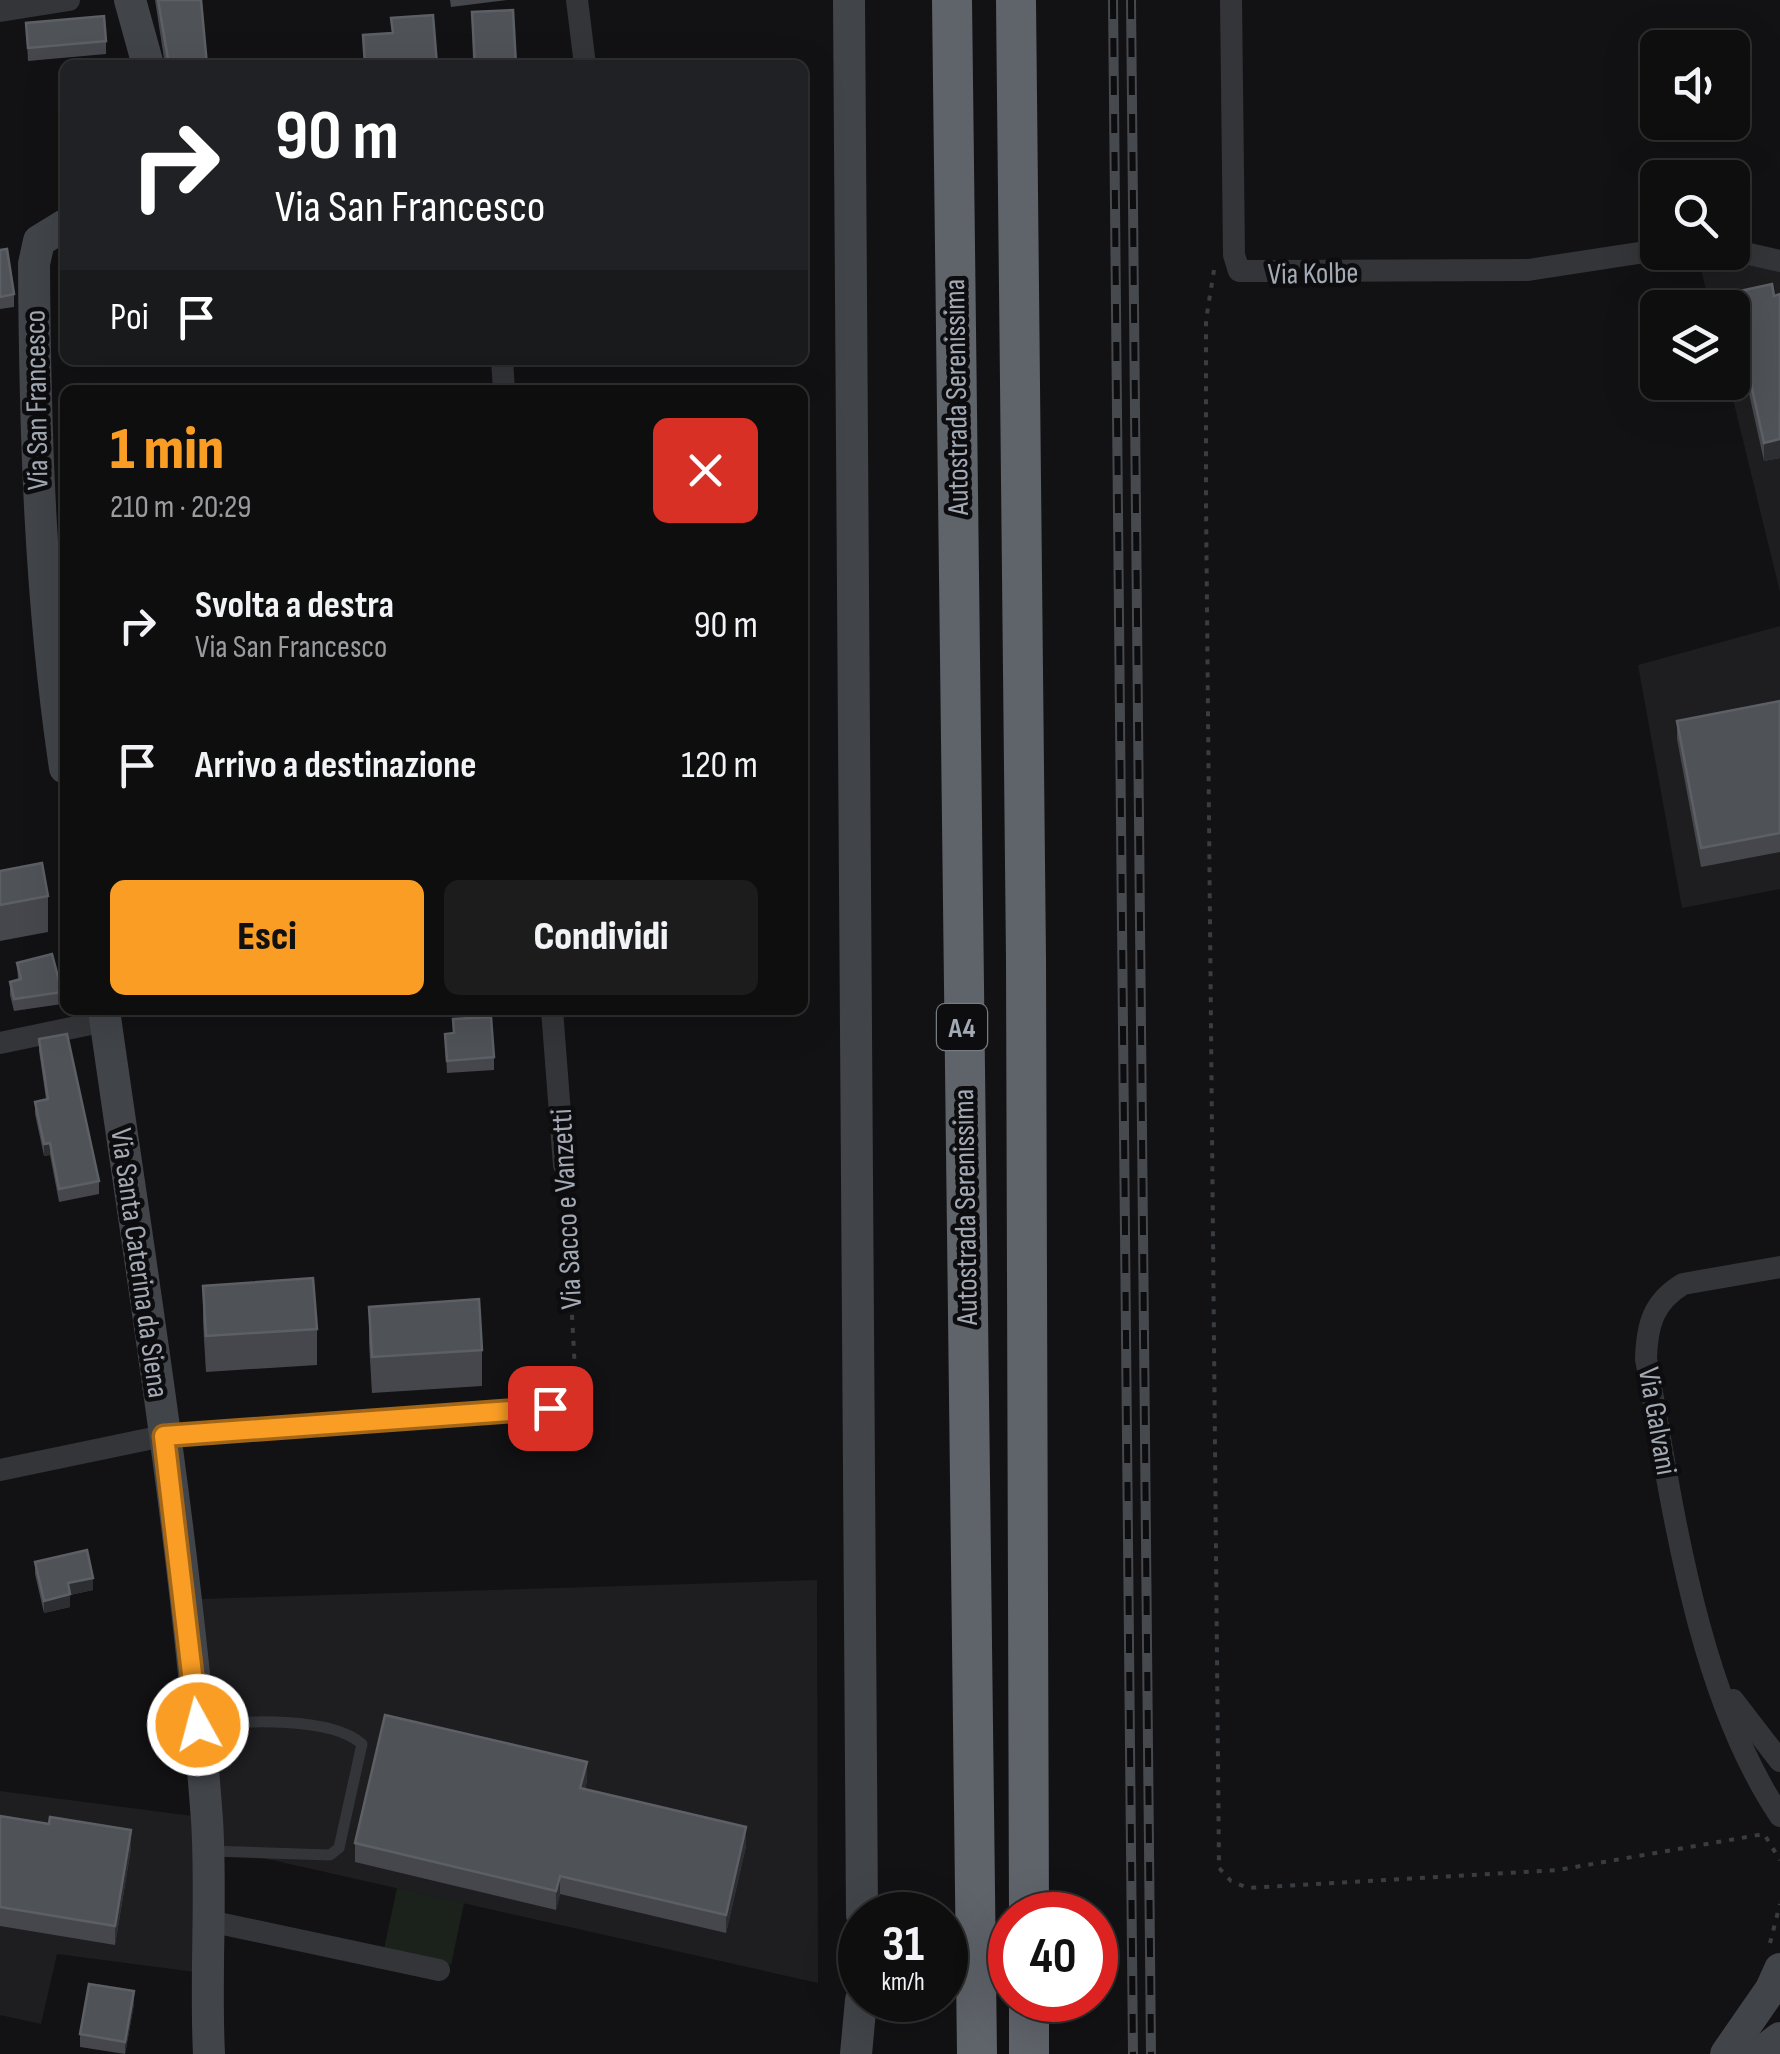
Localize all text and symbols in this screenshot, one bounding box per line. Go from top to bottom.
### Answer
map controls [1640,30,1750,400]
button: sound [1640,30,1750,140]
text: 90 m [275,95,399,179]
icon: right [110,100,240,230]
button: search [1640,160,1750,270]
text: Via San Francesco [275,180,545,235]
street label: Via Kolbe [1267,255,1359,293]
street label: Autostrada Serenissima [937,279,977,516]
icon: arrive [169,290,224,345]
button: layers [1640,290,1750,400]
text: Poi [110,295,149,340]
street label: Via San Francesco [17,310,57,490]
text: 1 min [110,414,224,486]
button: close [653,418,758,523]
text: 210 m · 20:29 [110,488,251,527]
text: Svolta a destra [195,583,394,628]
icon: right [110,598,165,653]
text: 90 m [694,603,758,648]
text: Via San Francesco [195,628,387,667]
icon: arrive [110,738,165,793]
text: Arrivo a destinazione [195,743,476,788]
text: 120 m [681,743,758,788]
button: Esci [110,880,424,995]
button: Condividi [444,880,758,995]
road number: A4 [937,1004,987,1050]
street label: Autostrada Serenissima [946,1089,986,1326]
street label: Via Sacco e Vanzetti [544,1108,590,1310]
street label: Via Santa Caterina da Siena [102,1126,176,1400]
street label: Via Galvani [1630,1365,1684,1478]
pin [508,1366,593,1451]
icon: arrive [523,1381,578,1436]
position arrow [146,1673,250,1777]
speed limit sign: 40 [988,1892,1118,2022]
text: 31 [882,1915,924,1975]
text: km/h [881,1967,925,1998]

